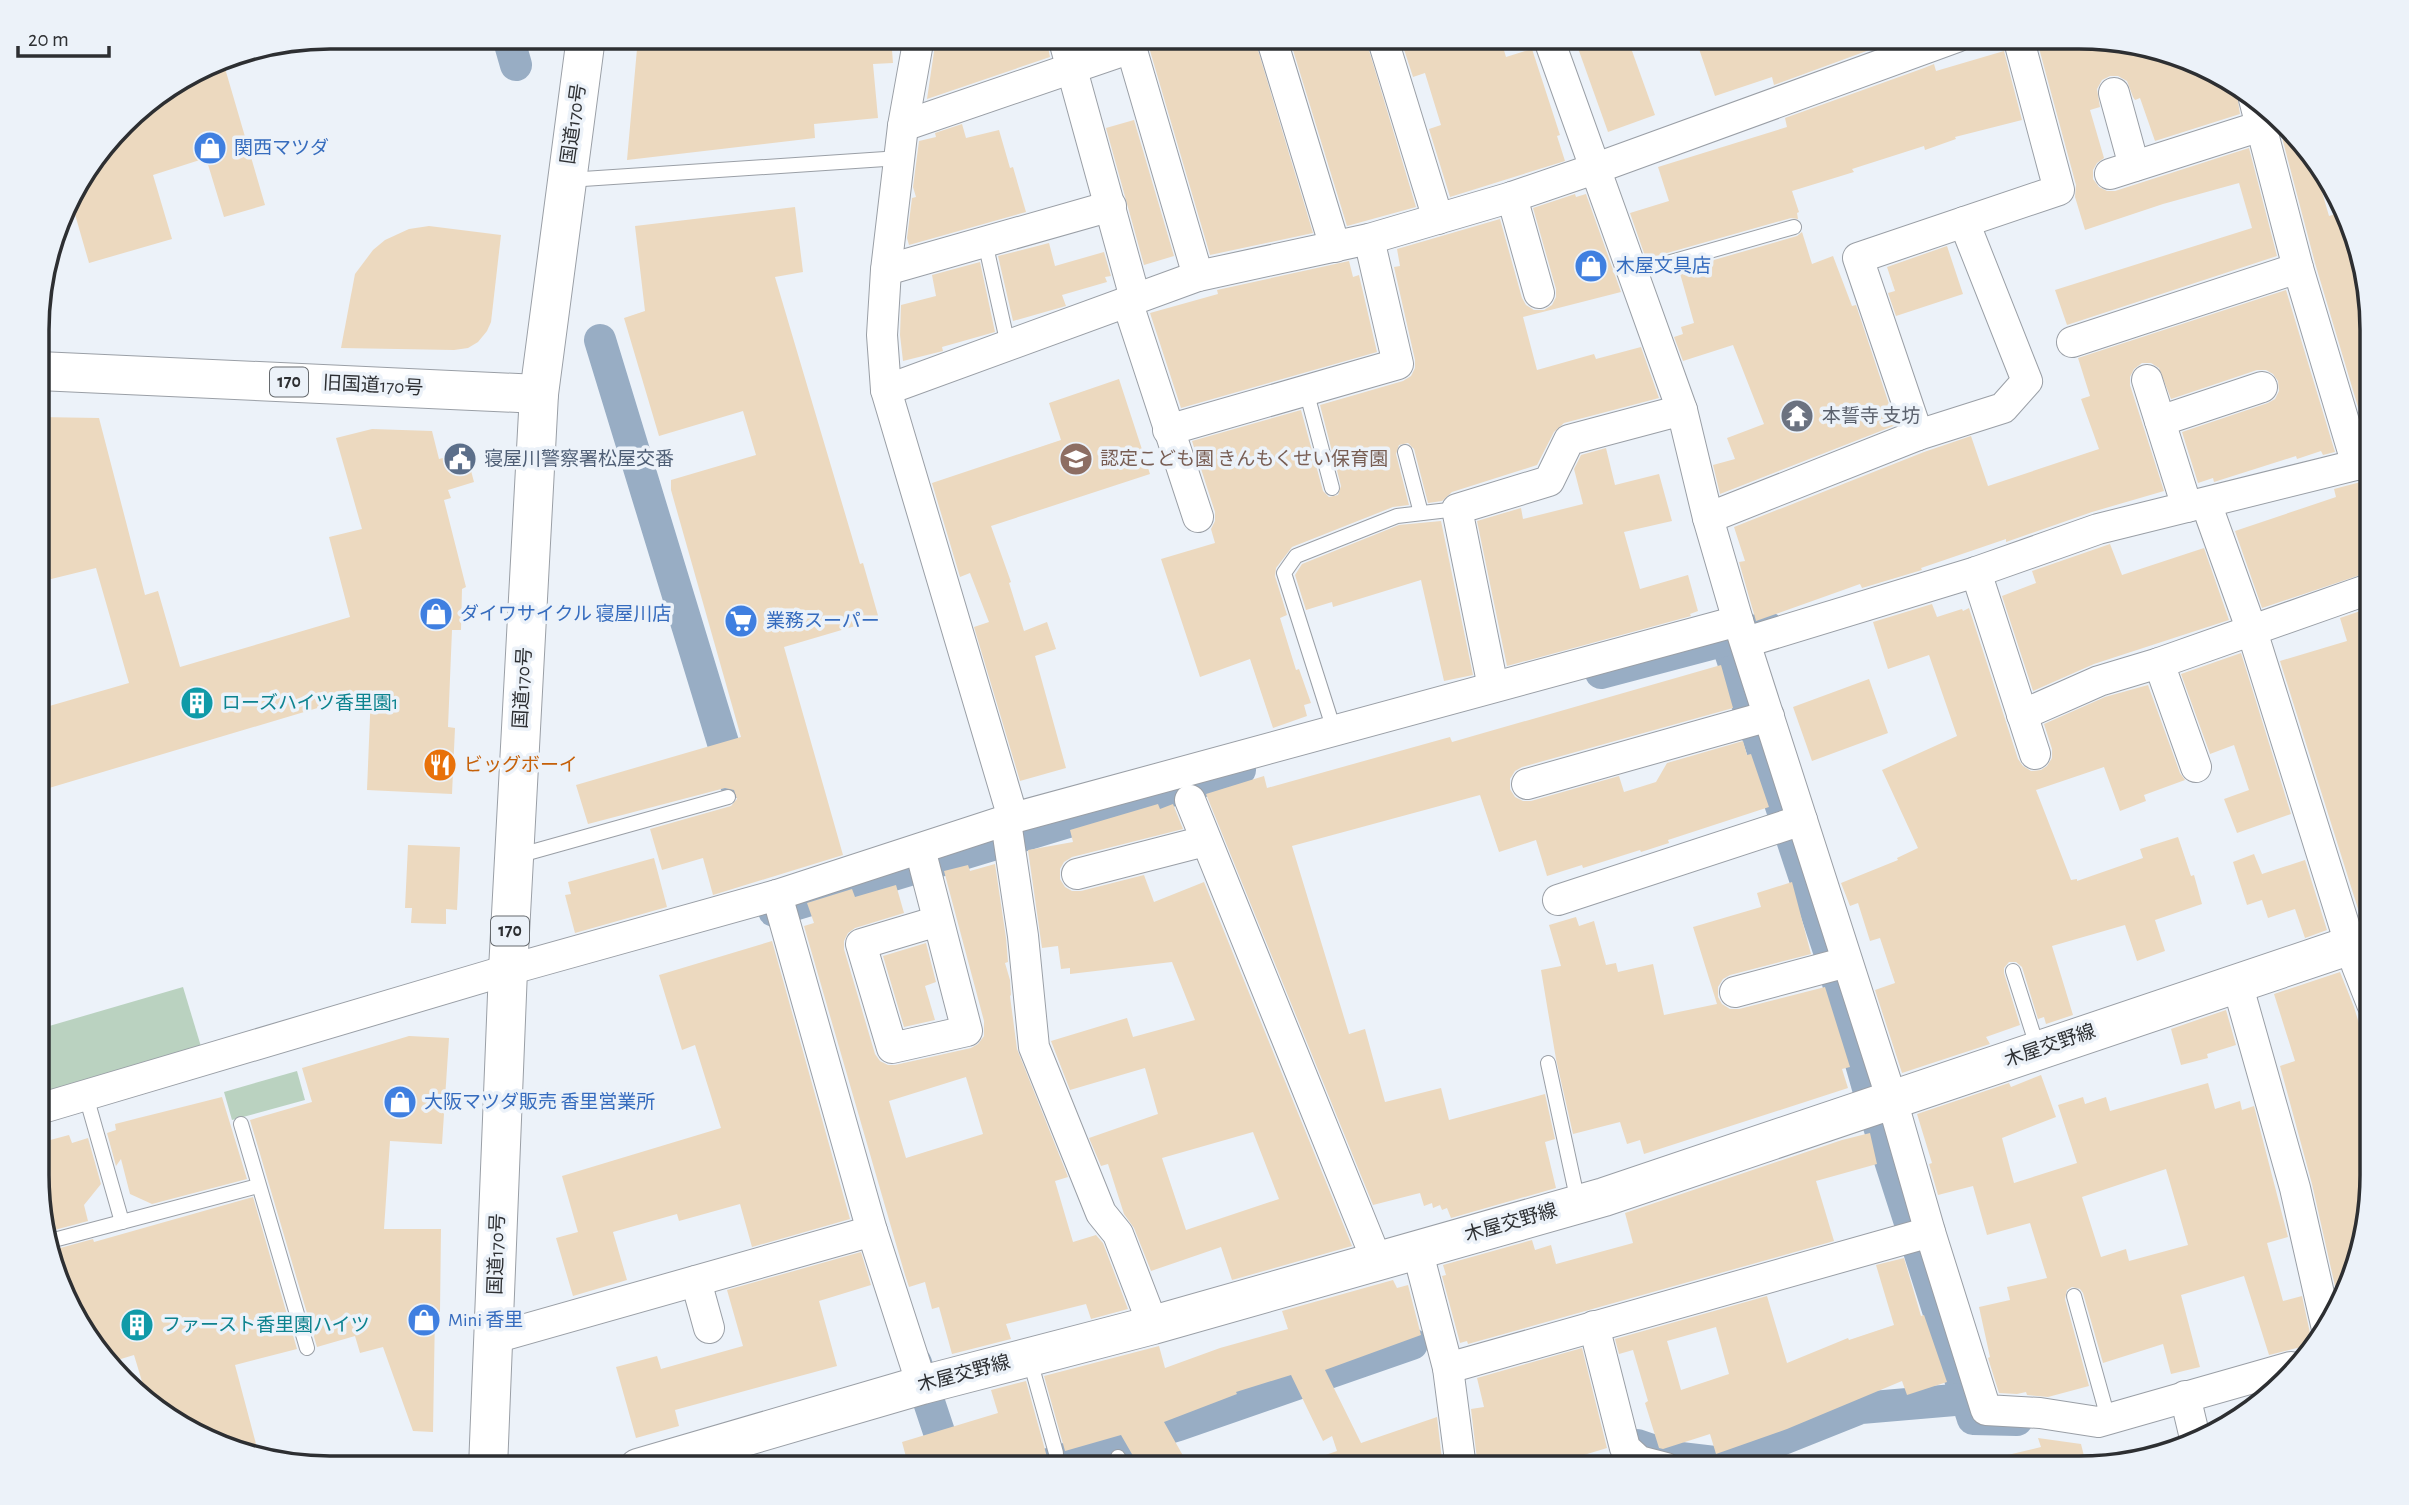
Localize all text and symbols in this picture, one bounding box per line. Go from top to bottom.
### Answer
scale bar [18,14,108,58]
text: 20 m [28,29,69,50]
street label: 国道170号 [558,82,589,166]
shop icon: 関西マツダ [191,129,229,167]
place label: 関西マツダ [234,137,329,158]
shop icon: 木屋文具店 [1572,247,1610,285]
place label: 木屋文具店 [1616,255,1711,276]
road number: 170 [270,368,308,396]
street label: 旧国道170号 [322,373,424,398]
temple icon: 本誓寺 支坊 [1778,397,1816,435]
place label: 本誓寺 支坊 [1822,406,1920,426]
public building icon: 寝屋川警察署松屋交番 [441,440,479,478]
school or university icon: 認定こども園 きんもくせい保育園 [1057,440,1095,478]
place label: 寝屋川警察署松屋交番 [484,448,674,469]
place label: 認定こども園 きんもくせい保育園 [1100,448,1388,469]
shop icon: ダイワサイクル 寝屋川店 [417,595,455,633]
supermarket icon: 業務スーパー [722,602,760,640]
place label: ダイワサイクル 寝屋川店 [460,603,671,624]
place label: 業務スーパー [766,611,880,631]
street label: 国道170号 [510,647,535,729]
building icon: ローズハイツ香里園1 [178,684,216,722]
place label: ローズハイツ香里園1 [222,692,398,713]
restaurant icon: ビッグボーイ [421,746,459,784]
place label: ビッグボーイ [464,755,578,775]
road number: 170 [491,916,529,946]
street label: 木屋交野線 [2001,1020,2098,1070]
shop icon: 大阪マツダ販売 香里営業所 [381,1083,419,1121]
place label: 大阪マツダ販売 香里営業所 [424,1091,655,1112]
street label: 木屋交野線 [1462,1199,1559,1245]
street label: 国道170号 [485,1213,508,1295]
shop icon: Mini 香里 [405,1301,443,1339]
building icon: ファースト香里園ハイツ [118,1306,156,1344]
place label: Mini 香里 [448,1310,523,1330]
place label: ファースト香里園ハイツ [162,1315,370,1335]
street label: 木屋交野線 [915,1351,1012,1395]

